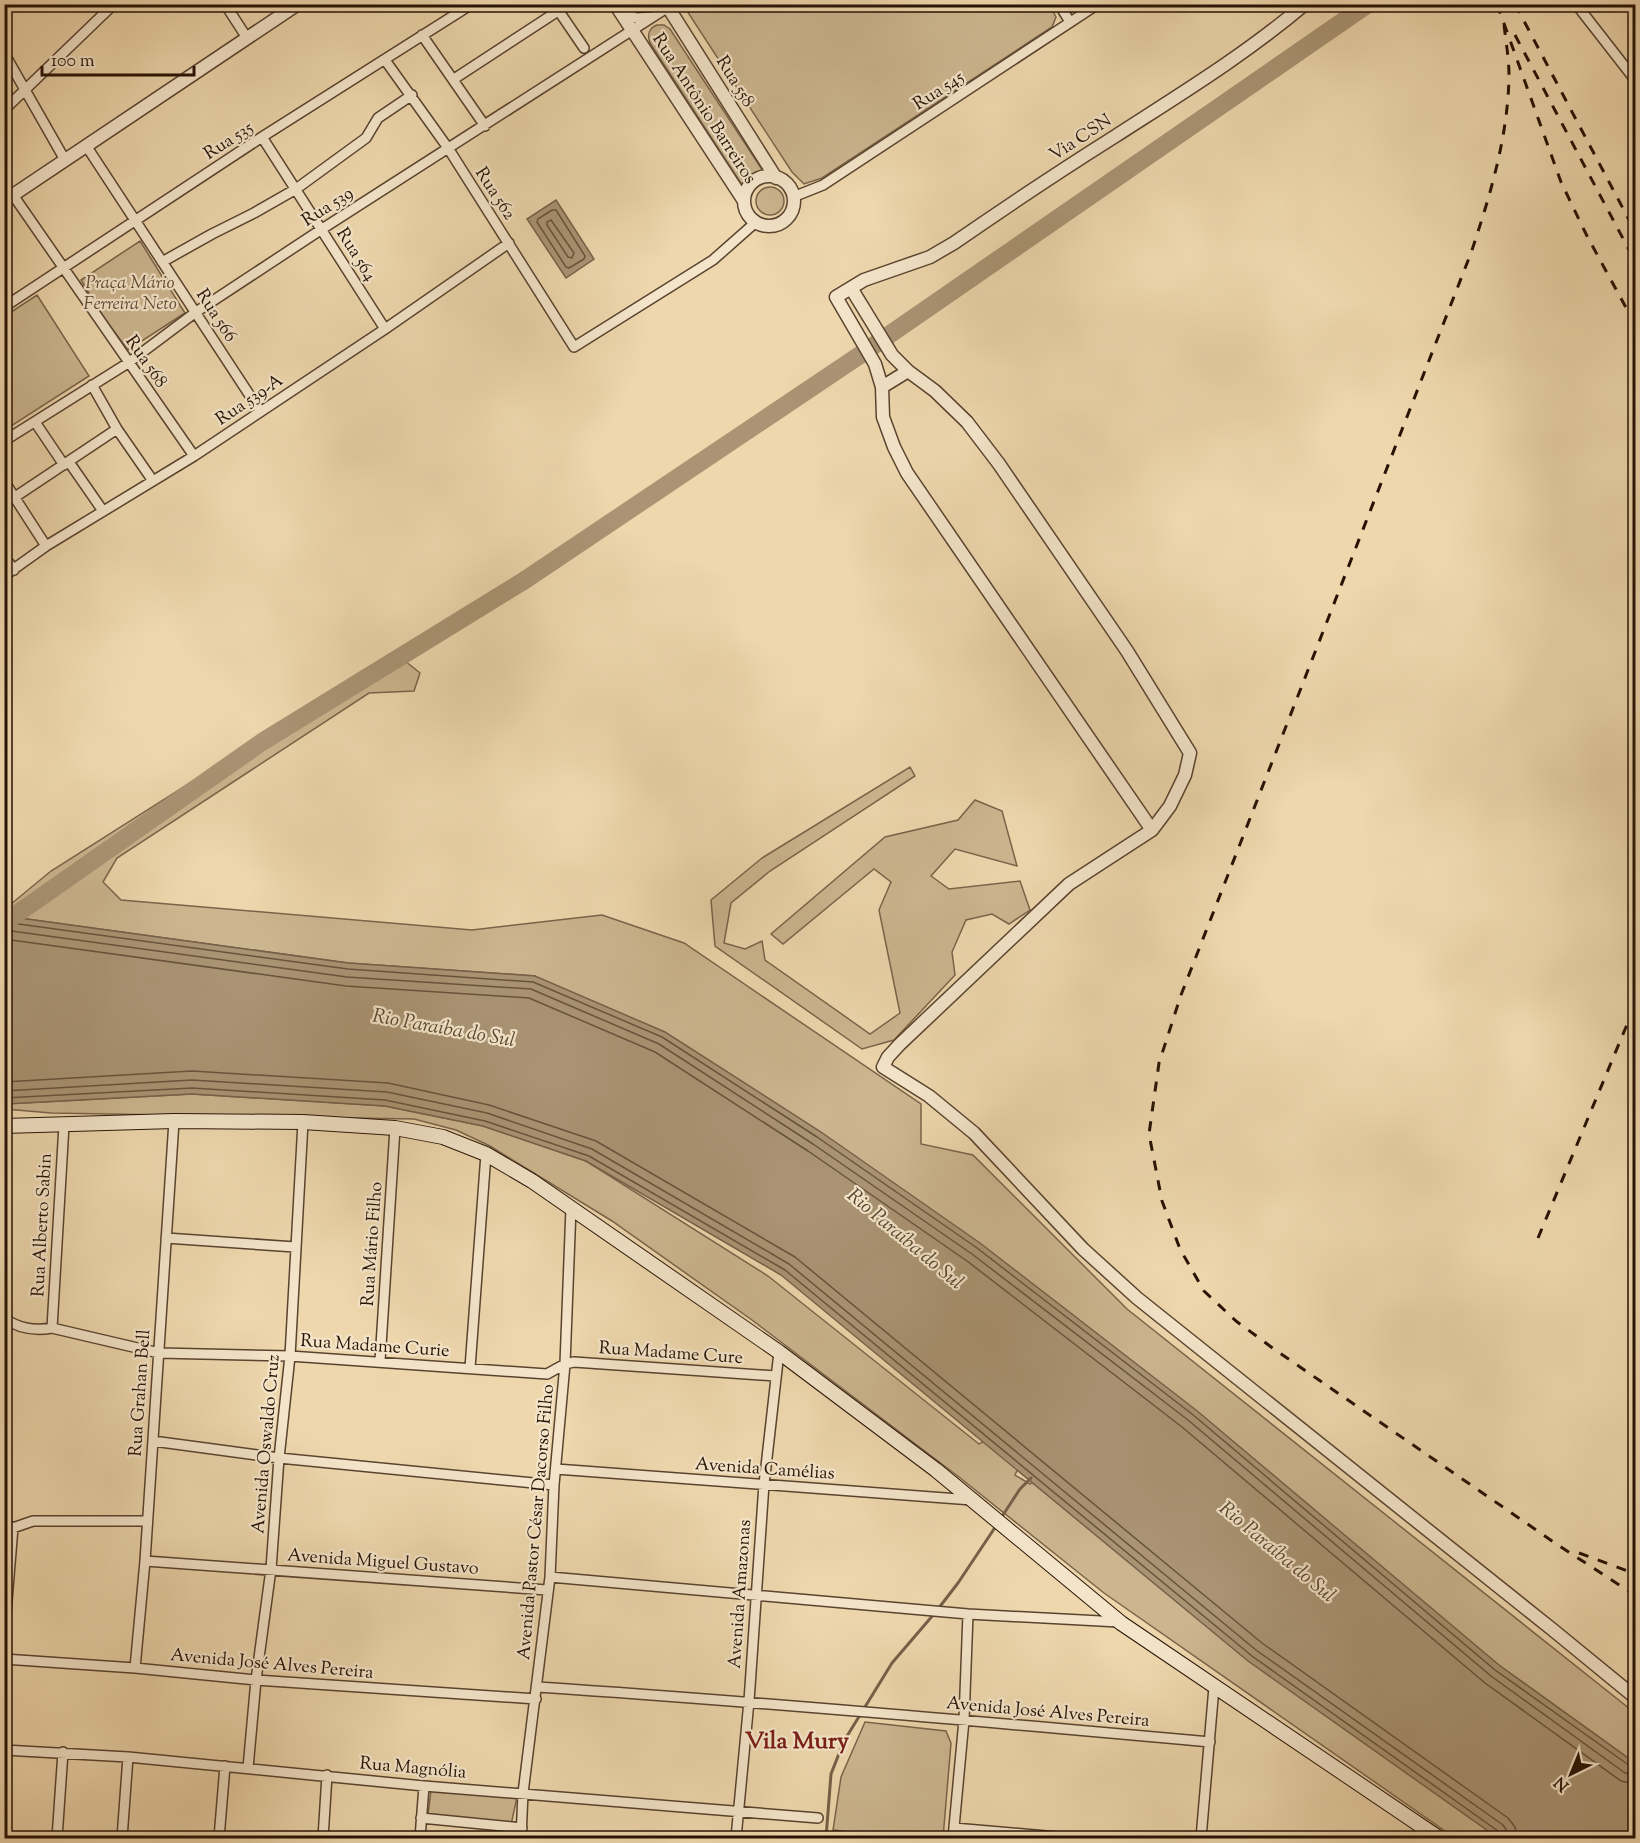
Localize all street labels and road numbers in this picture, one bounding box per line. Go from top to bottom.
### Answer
street label: Rua Antônio Barreiros [645,29,762,190]
street label: Rua 558 [708,51,760,113]
street label: Rua 545 [908,65,970,118]
street label: Via CSN [1045,109,1118,169]
street label: Rua 535 [199,116,259,167]
street label: Rua 562 [468,163,521,226]
street label: Rua 539 [297,181,359,234]
street label: Rua 564 [329,223,382,287]
street label: Rua 566 [188,284,242,348]
street label: Rua 568 [118,331,173,394]
street label: Rua 539-A [211,368,290,433]
street label: Rua Alberto Sabin [26,1152,60,1298]
street label: Rua Mário Filho [356,1181,390,1307]
street label: Rua Grahan Bell [124,1329,158,1458]
street label: Rua Madame Curie [299,1329,450,1365]
street label: Rua Madame Cure [598,1336,744,1372]
street label: Avenida Oswaldo Cruz [246,1353,288,1535]
street label: Avenida Pastor César Dacorso Filho [512,1383,562,1661]
street label: Avenida Camélias [694,1452,836,1488]
street label: Avenida Amazonas [723,1519,759,1670]
street label: Avenida Miguel Gustavo [286,1543,480,1583]
street label: Avenida José Alves Pereira [169,1643,375,1687]
street label: Avenida José Alves Pereira [945,1691,1151,1735]
street label: Rua Magnólia [358,1751,467,1787]

